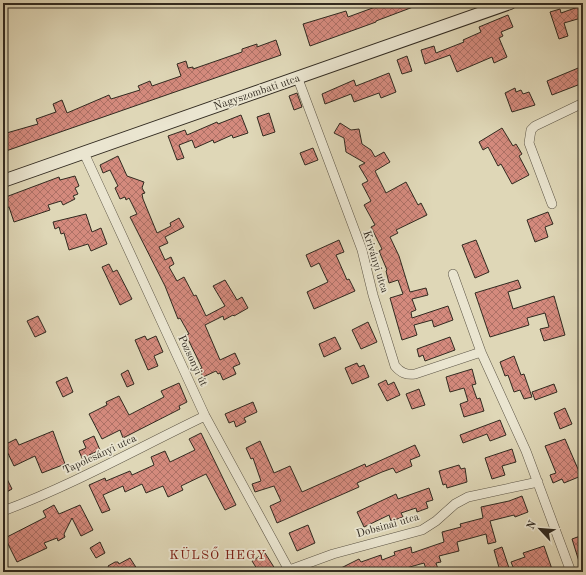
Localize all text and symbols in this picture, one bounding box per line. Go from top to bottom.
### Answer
street label: Nagyszombati utca [212,73,302,113]
street label: Kriványi utca [360,230,390,295]
street label: Pozsonyi út [175,334,209,388]
street label: Tapolcsányi utca [62,433,139,477]
north arrow [520,509,560,549]
street label: Dobsinai utca [355,512,421,540]
text: N [526,519,539,531]
district label: KÜLSŐ HEGY [169,546,267,562]

